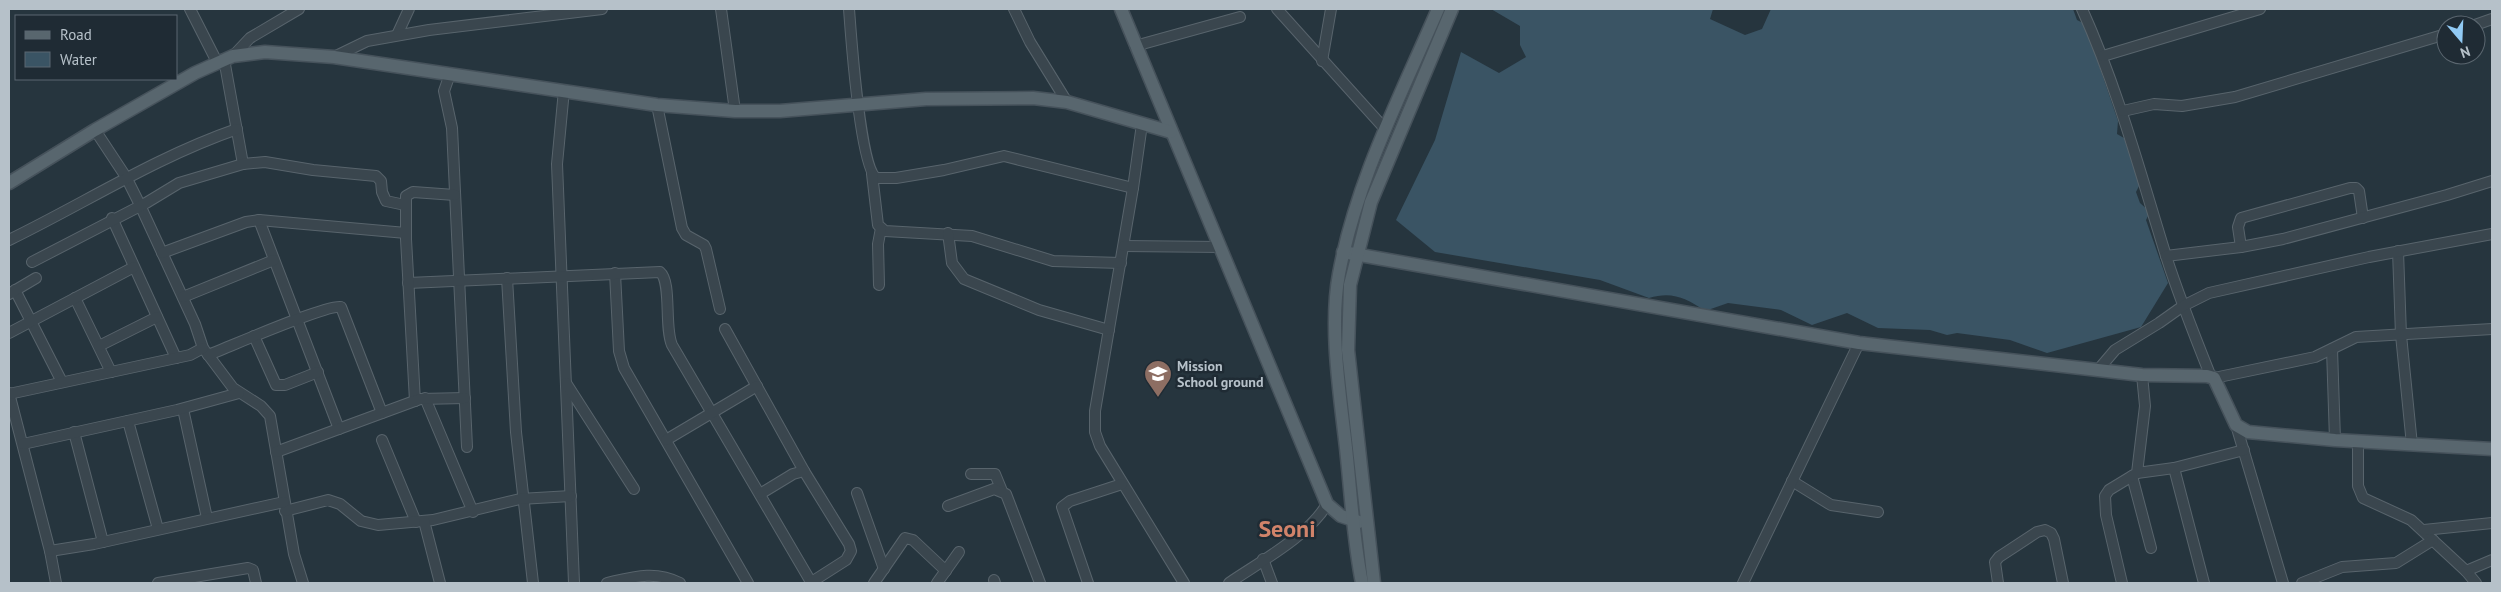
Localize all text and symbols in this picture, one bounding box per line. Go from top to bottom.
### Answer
legend [15,15,178,80]
north arrow [2436,15,2486,65]
text: Road [60,25,92,44]
text: N [2458,42,2473,62]
text: Water [60,50,97,69]
place label: Mission School ground [1177,357,1263,391]
school or university icon: Mission School ground [1143,359,1173,398]
district label: Seoni [1258,513,1316,544]

